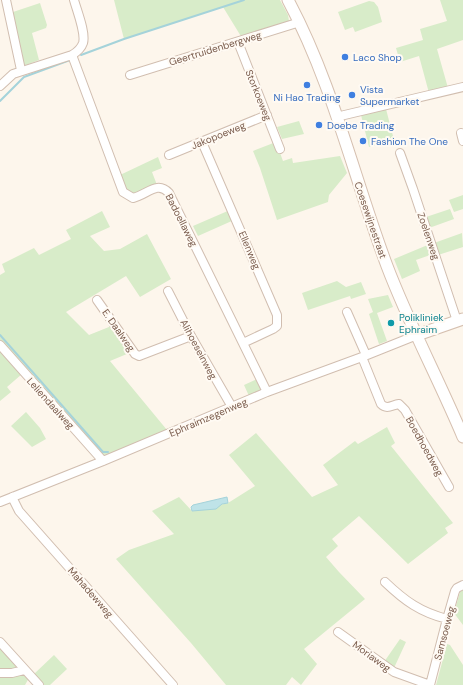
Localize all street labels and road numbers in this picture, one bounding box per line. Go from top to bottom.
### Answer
street label: Geertruidenbergweg [167,28,263,69]
street label: Storkoeweg [242,68,275,123]
street label: Jakopoeweg [189,119,248,152]
street label: Coesewijnestraat [351,180,390,260]
street label: Badoellaweg [163,192,201,249]
street label: Zoelenweg [414,211,443,262]
street label: Ellenweg [236,229,264,272]
street label: E. Daalweg [99,307,138,354]
street label: Alihoeseinweg [177,317,220,382]
street label: Leliendaalweg [24,375,77,432]
street label: Ephraimzegenweg [167,395,250,440]
street label: Boedhoedweg [403,414,446,479]
street label: Mahadewweg [65,564,116,621]
street label: Samsoeweg [431,604,458,661]
street label: Moriaweg [350,638,394,675]

